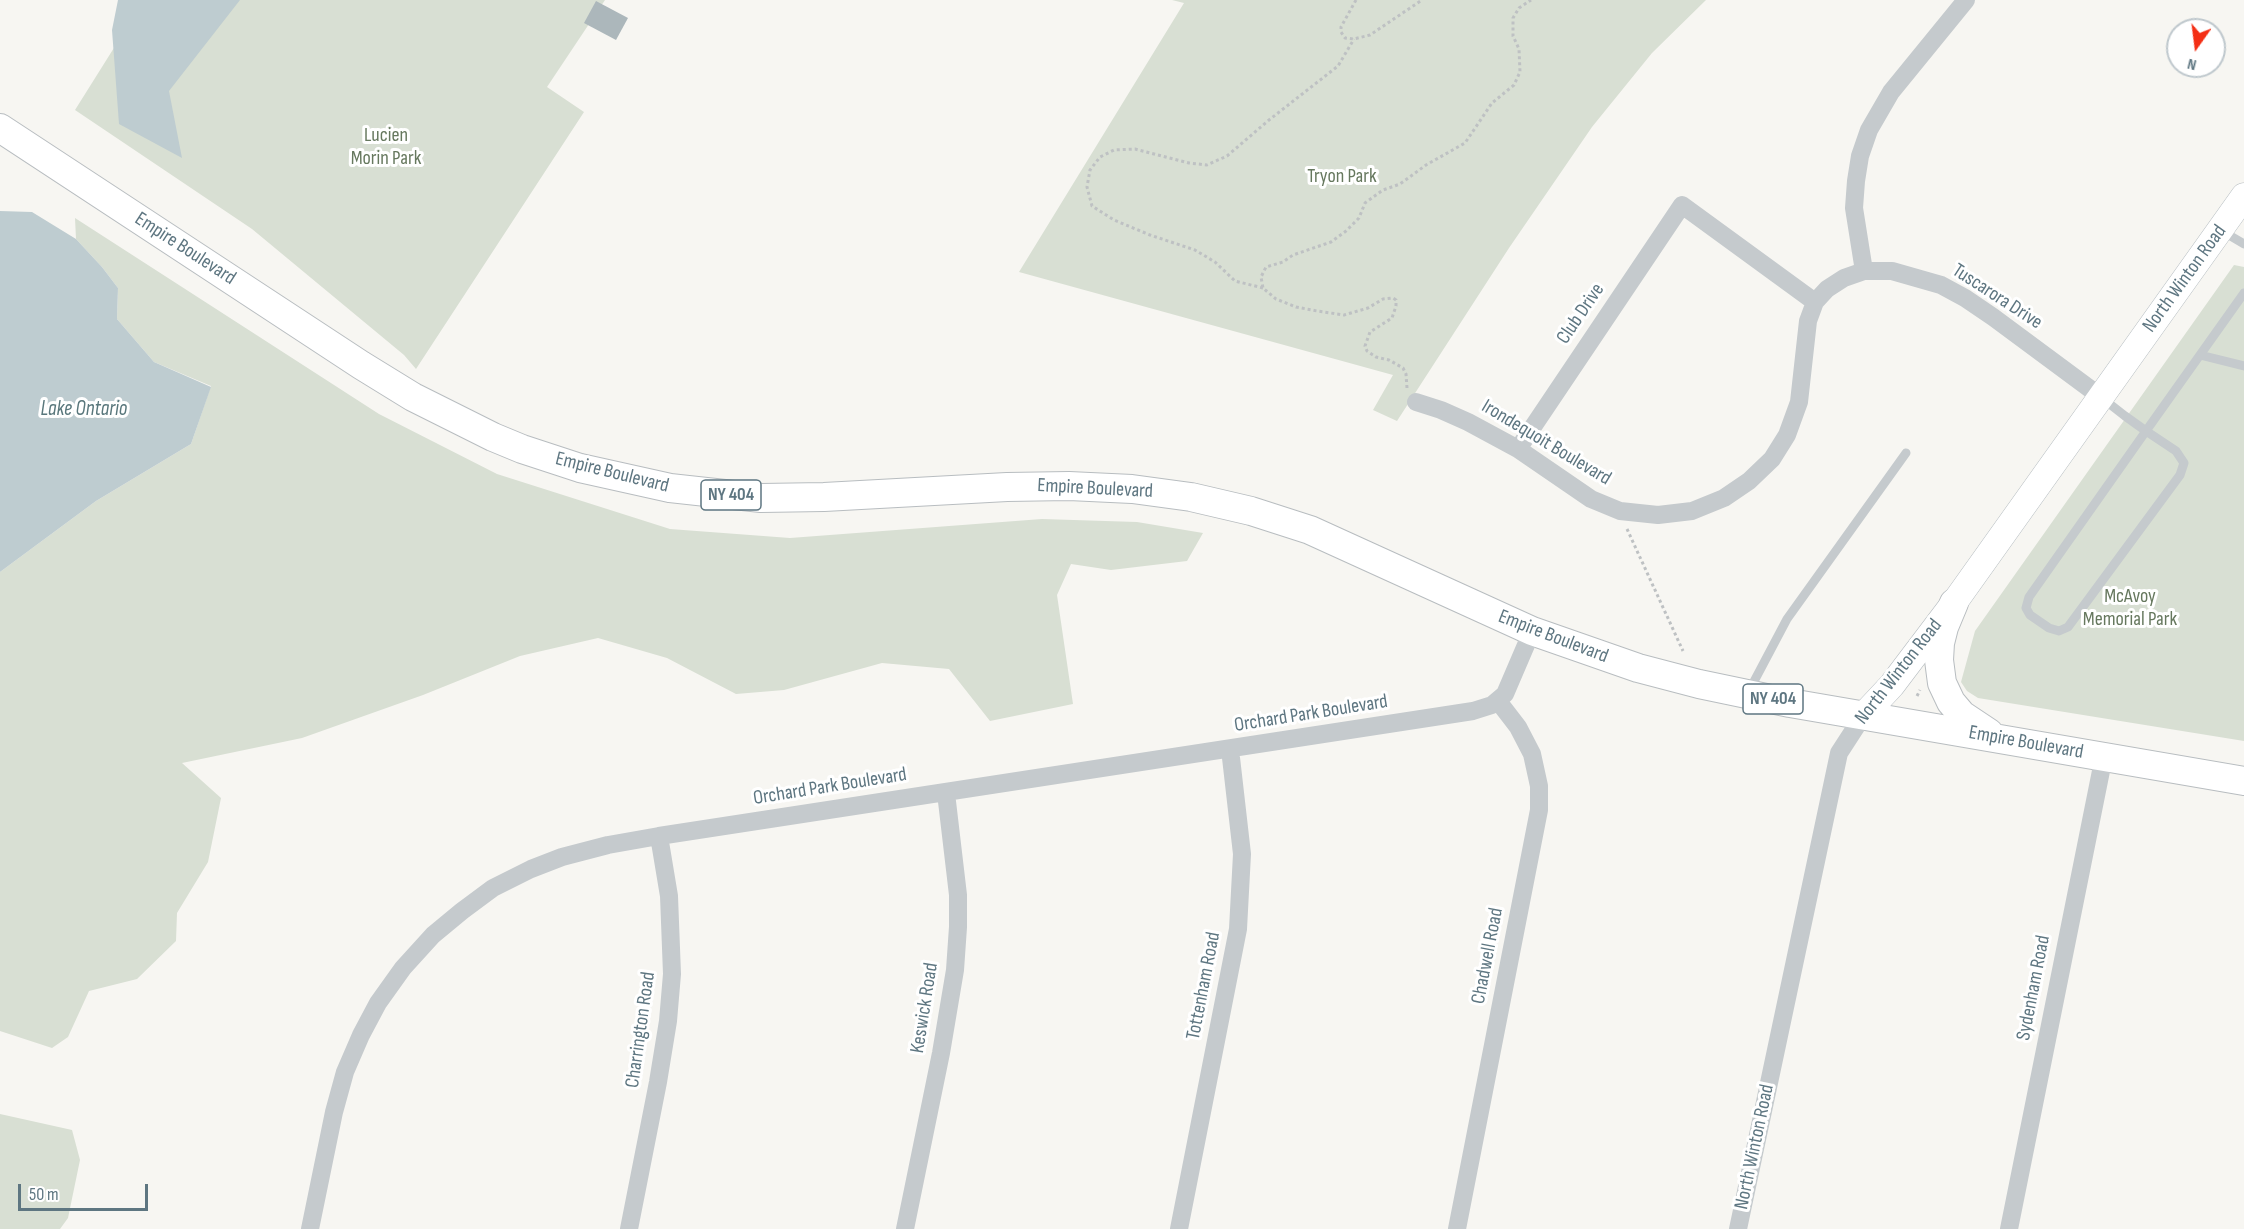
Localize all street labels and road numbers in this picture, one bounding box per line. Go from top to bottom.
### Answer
street label: Empire Boulevard [130,207,240,291]
street label: North Winton Road [2138,221,2232,337]
street label: Tuscarora Drive [1947,259,2047,335]
street label: Club Drive [1552,279,1610,349]
street label: Irondequoit Boulevard [1477,395,1615,491]
street label: Empire Boulevard [553,447,671,499]
street label: Empire Boulevard [1037,474,1153,504]
road number: NY 404 [701,480,761,510]
street label: Empire Boulevard [1495,605,1611,669]
street label: North Winton Road [1850,615,1948,729]
road number: NY 404 [1743,684,1803,714]
street label: Orchard Park Boulevard [1233,690,1389,738]
street label: Empire Boulevard [1967,721,2085,765]
street label: Orchard Park Boulevard [752,763,908,811]
street label: Chadwell Road [1467,906,1509,1006]
street label: Tottenham Road [1182,930,1226,1042]
street label: Sydenham Road [2012,933,2056,1043]
street label: Keswick Road [906,961,944,1055]
street label: Charrington Road [621,970,661,1090]
street label: North Winton Road [1730,1082,1780,1212]

